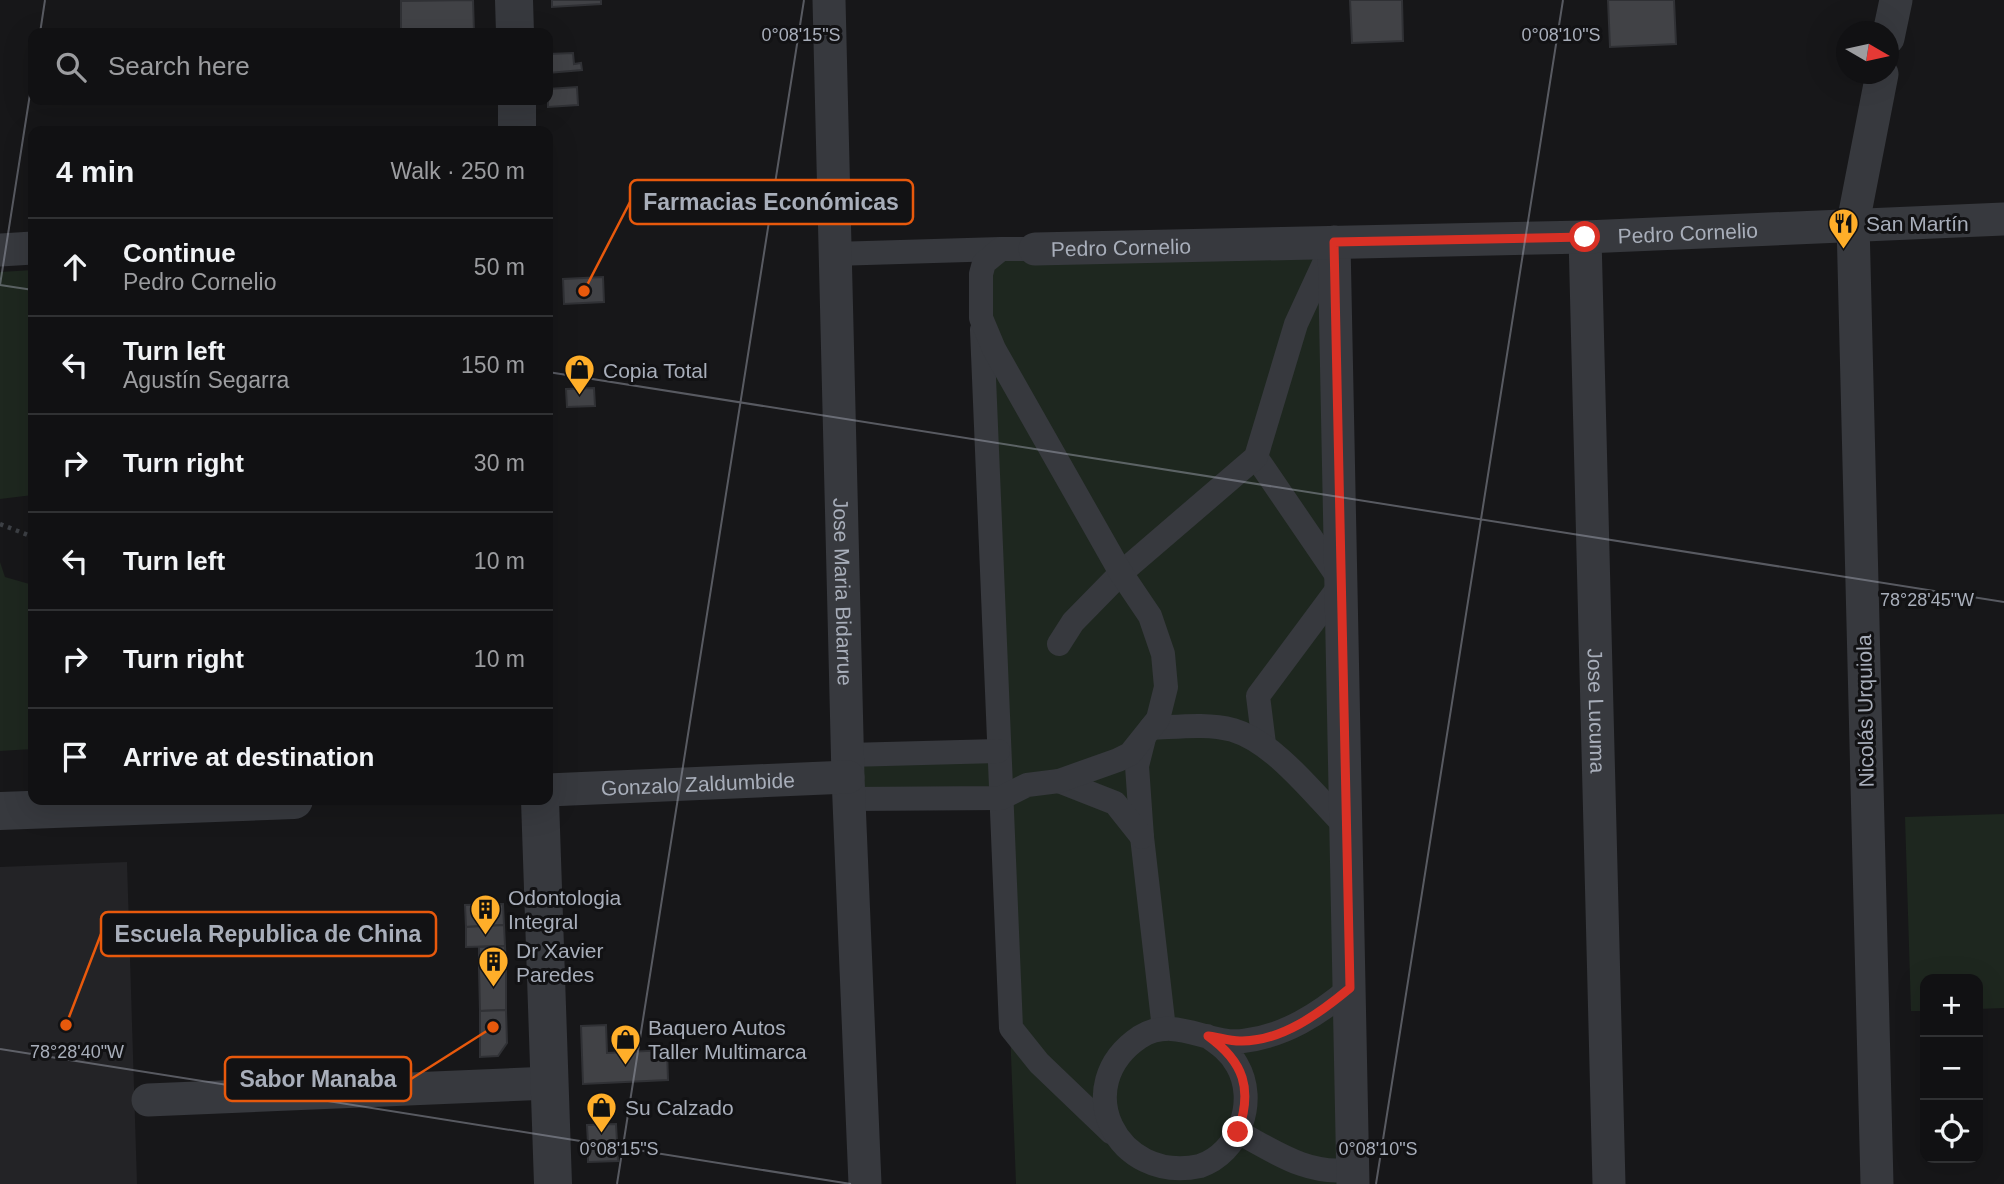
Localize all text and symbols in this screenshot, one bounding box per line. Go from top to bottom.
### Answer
north arrow [1836,21,1899,84]
text: 0°08'15"S [761,25,841,45]
text: 0°08'10"S [1521,25,1601,45]
search box [28,28,553,105]
icon: search [52,48,90,86]
text: Search here [108,51,250,81]
text: 4 min [56,155,134,188]
text: Walk · 250 m [390,158,525,184]
callout: Farmacias Económicas [630,180,913,224]
text: Farmacias Económicas [643,189,899,215]
restaurant icon: San Martín [1826,206,1860,250]
place label: San Martín [1866,212,1969,235]
street label: Pedro Cornelio [1617,218,1758,247]
route start [1569,221,1600,252]
street label: Pedro Cornelio [1051,234,1191,260]
text: Continue [123,238,236,268]
icon: ahead [56,248,94,286]
text: 50 m [474,254,525,280]
text: Pedro Cornelio [123,269,276,295]
text: Turn left [123,336,225,366]
icon: left [56,346,94,384]
text: 150 m [461,352,525,378]
shop icon: Copia Total [563,353,597,397]
place label: Copia Total [603,359,708,382]
text: Agustín Segarra [123,367,289,393]
icon: right [56,444,94,482]
text: Turn right [123,448,244,478]
text: 30 m [474,450,525,476]
street label: Jose Maria Bidarrue [830,498,857,686]
icon: left [56,542,94,580]
text: Turn left [123,546,225,576]
text: 10 m [474,548,525,574]
text: 78°28'45"W [1880,590,1974,610]
street label: Nicolás Urquiola [1852,634,1878,788]
icon: right [56,640,94,678]
text: Turn right [123,644,244,674]
text: 10 m [474,646,525,672]
street label: Jose Lucuma [1584,648,1610,774]
icon: arrive [56,738,94,776]
text: Arrive at destination [123,742,374,772]
street label: Gonzalo Zaldumbide [600,768,795,799]
place label: Odontologia Integral [508,886,622,933]
building icon: Odontologia Integral [468,892,502,936]
callout: Escuela Republica de China [101,912,436,956]
text: Escuela Republica de China [115,921,422,947]
place label: Dr Xavier Paredes [516,939,604,986]
building icon: Dr Xavier Paredes [476,945,510,989]
map controls [1920,974,1983,1163]
button: + [1920,974,1983,1037]
place label: Baquero Autos Taller Multimarca [648,1016,807,1063]
shop icon: Baquero Autos Taller Multimarca [608,1022,642,1066]
button: − [1920,1037,1983,1100]
text: 78°28'40"W [30,1042,124,1062]
callout: Sabor Manaba [225,1057,411,1101]
text: Sabor Manaba [239,1066,397,1092]
shop icon: Su Calzado [585,1090,619,1134]
place label: Su Calzado [625,1096,734,1119]
button: locate [1920,1100,1983,1163]
route end [1222,1116,1253,1147]
text: 0°08'15"S [579,1139,659,1159]
text: 0°08'10"S [1338,1139,1418,1159]

